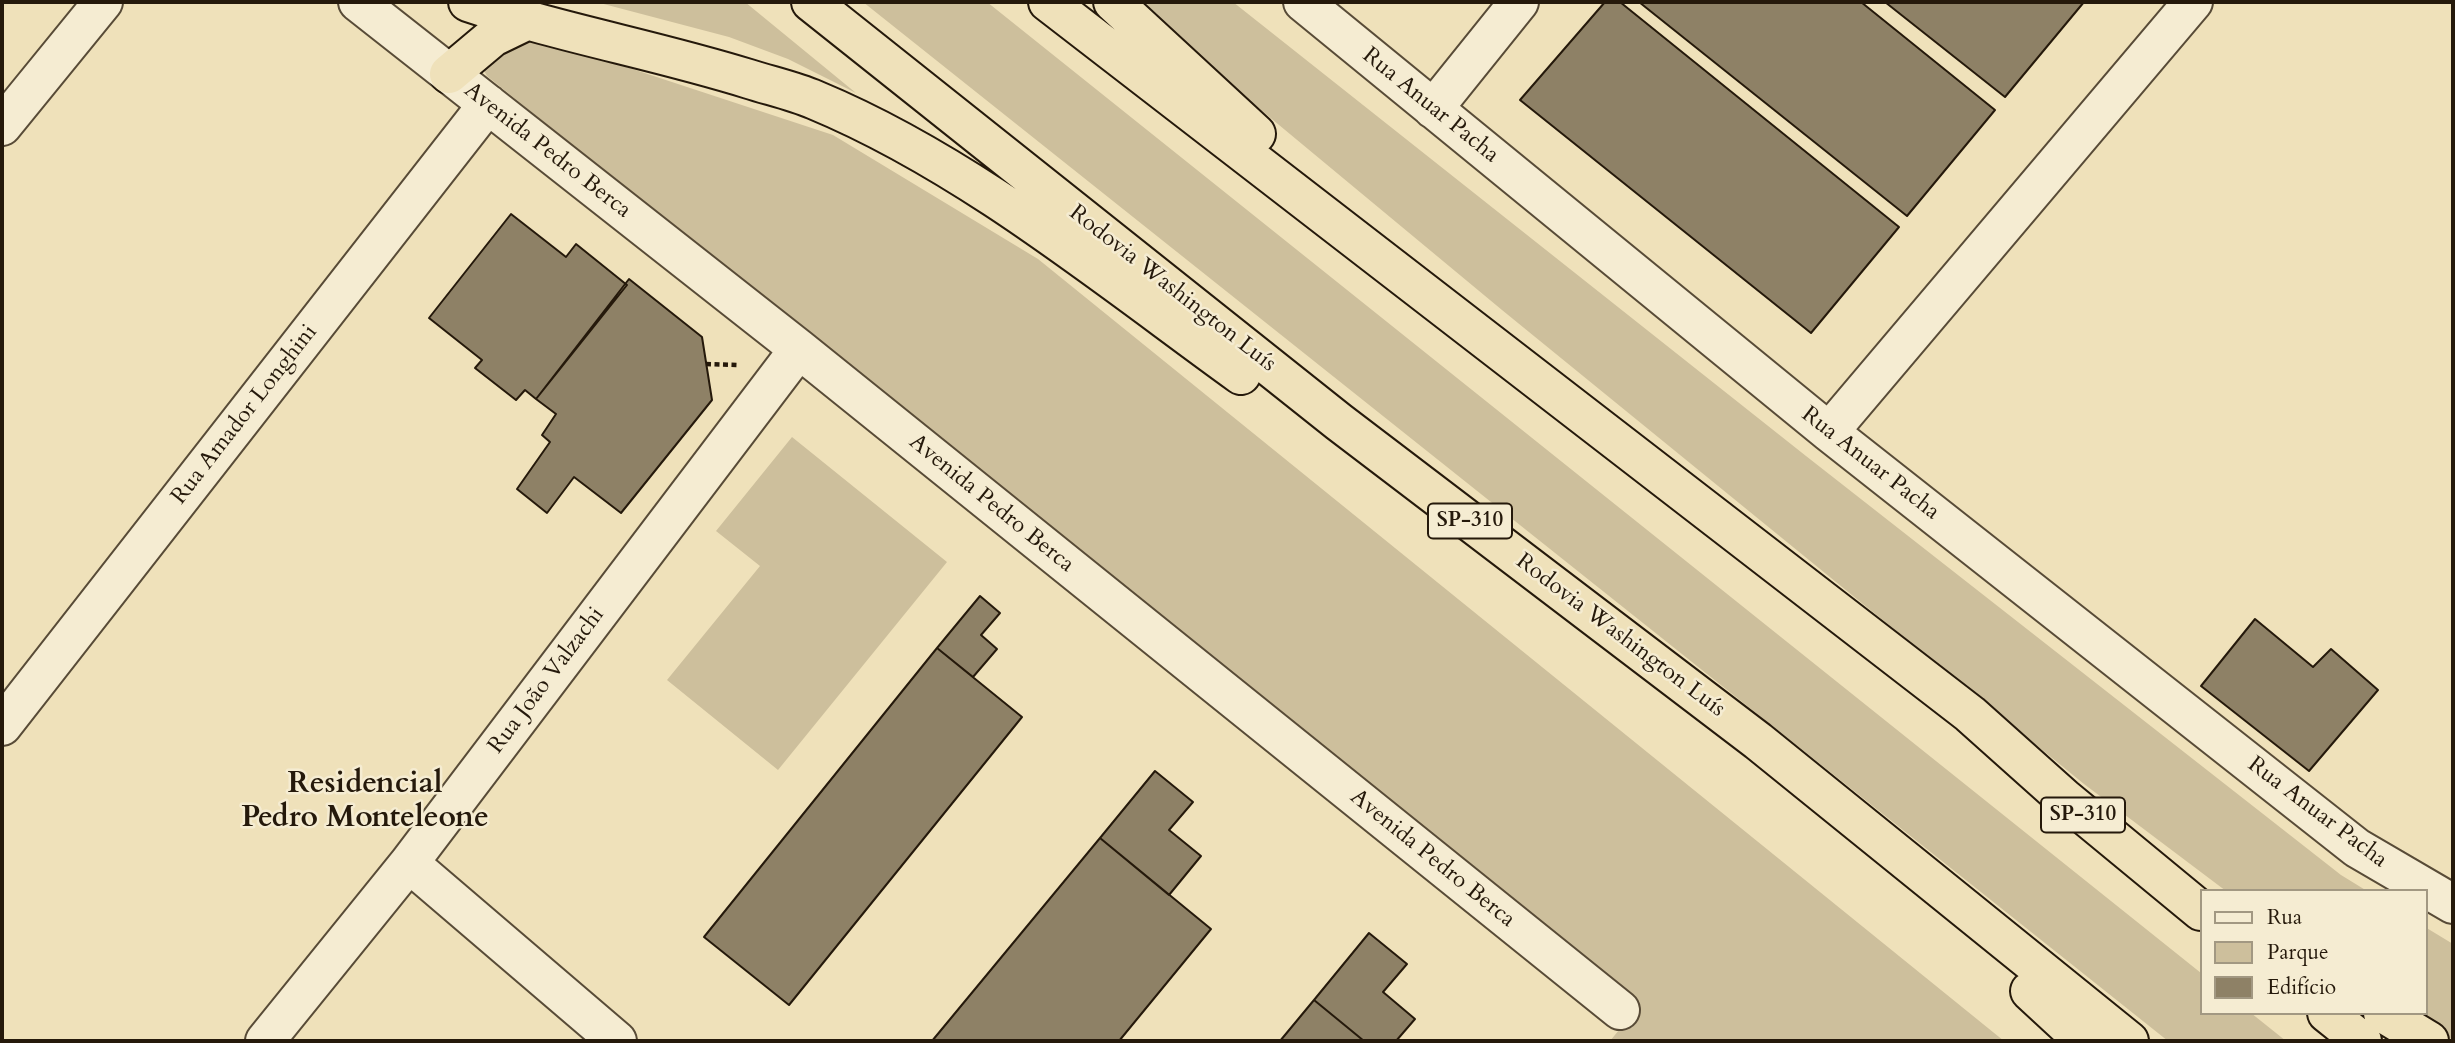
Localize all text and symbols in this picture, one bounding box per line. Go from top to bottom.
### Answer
street label: Rua Anuar Pacha [1356,42,1504,170]
street label: Avenida Pedro Berca [458,77,636,225]
street label: Rodovia Washington Luís [1063,200,1281,378]
street label: Rua Amador Longhini [166,320,324,510]
street label: Rua Anuar Pacha [1795,401,1945,527]
street label: Avenida Pedro Berca [903,429,1079,579]
road number: SP-310 [1428,504,1512,538]
street label: Rodovia Washington Luís [1510,548,1730,724]
street label: Rua João Valzachi [483,602,611,760]
street label: Rua Anuar Pacha [2242,751,2392,875]
district label: Residencial Pedro Monteleone [241,767,489,838]
street label: Avenida Pedro Berca [1344,784,1520,934]
road number: SP-310 [2041,798,2125,832]
legend [2200,889,2427,1015]
text: Rua [2267,903,2302,932]
text: Parque [2267,938,2328,967]
text: Edifício [2267,973,2336,1002]

